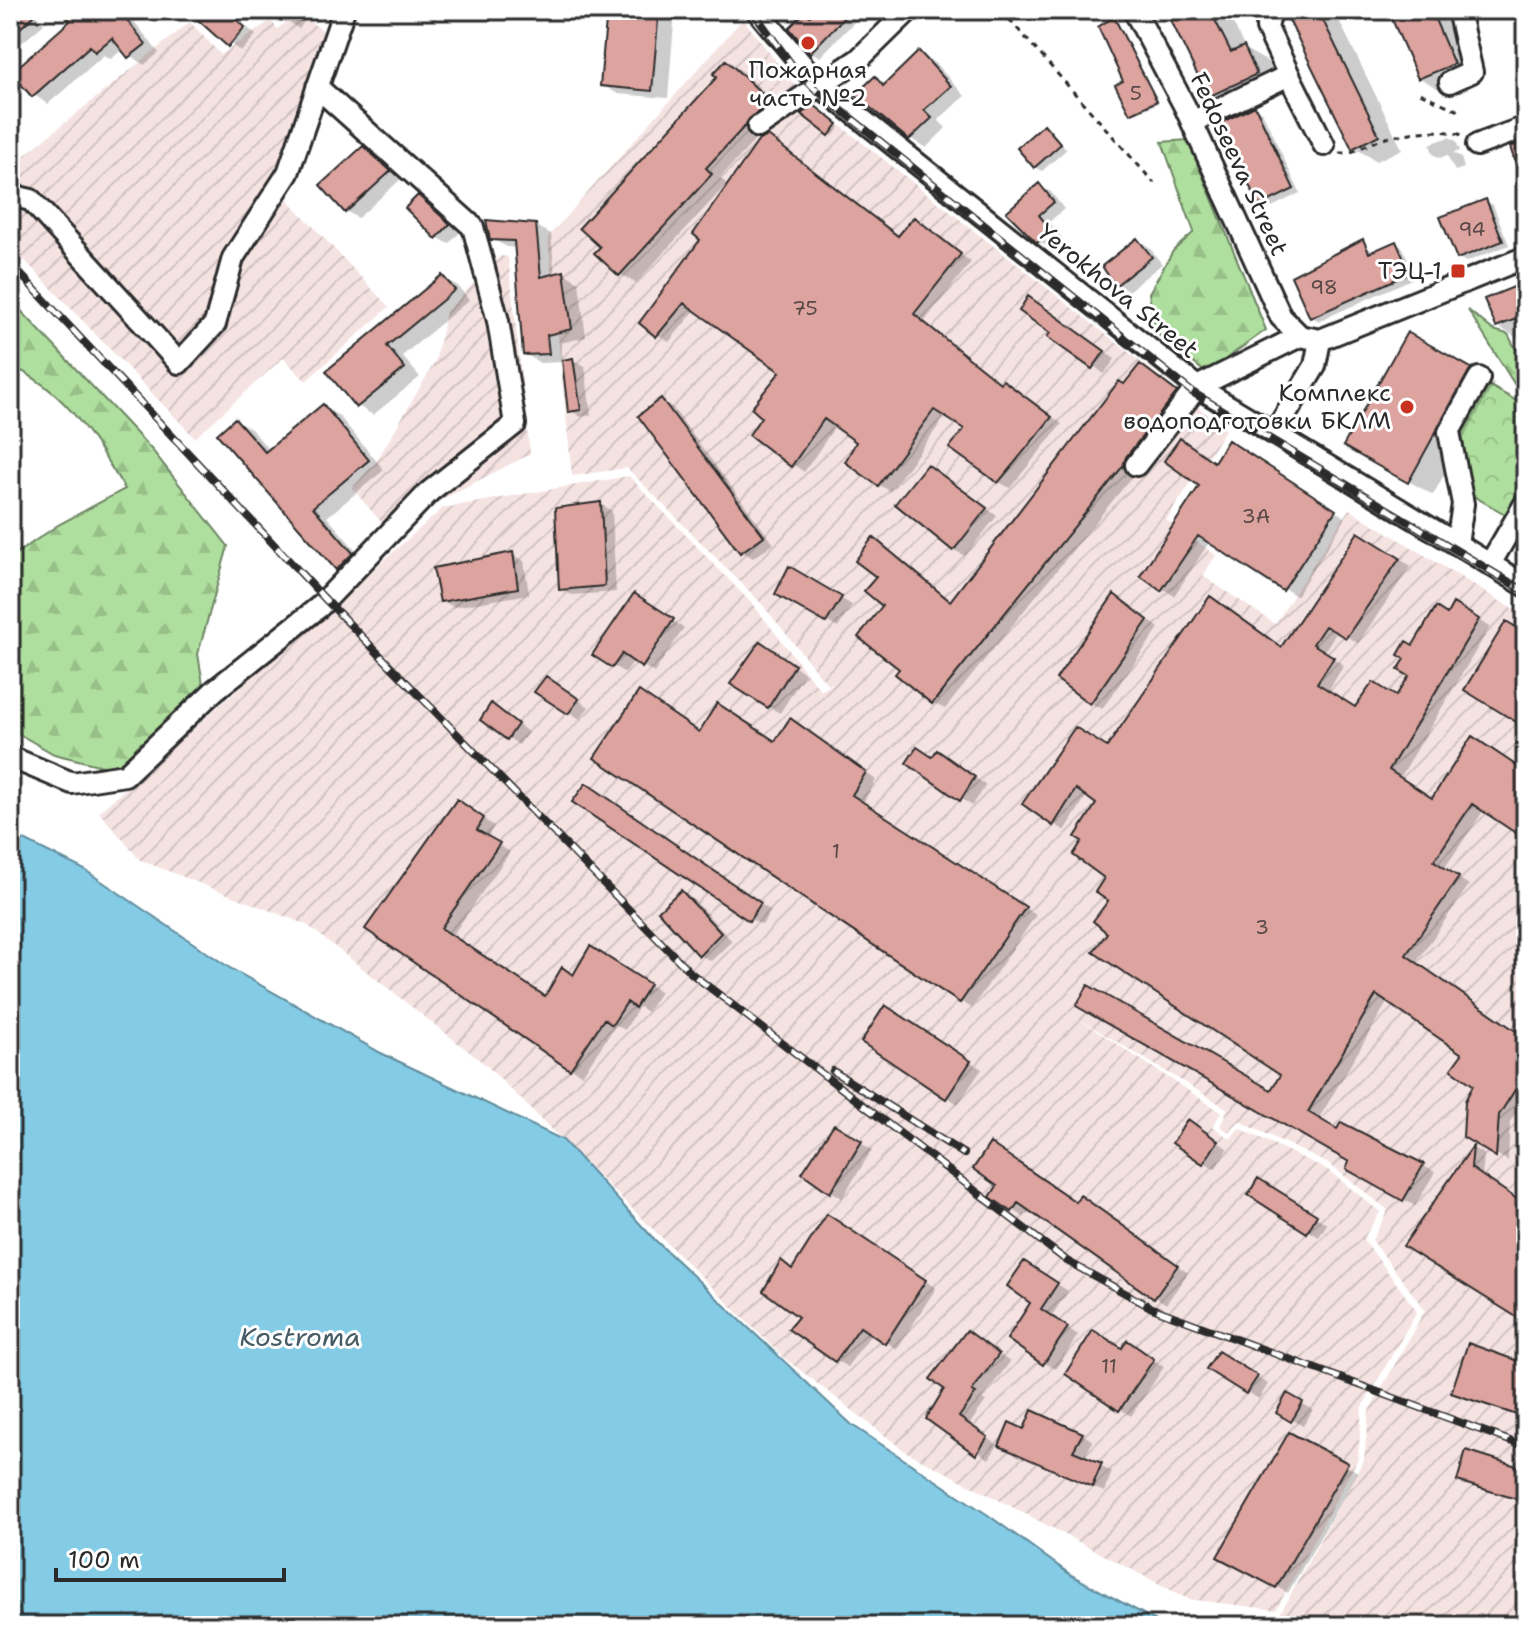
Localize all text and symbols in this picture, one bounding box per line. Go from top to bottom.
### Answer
marker: Пожарная часть №2 [799,34,817,52]
place label: Пожарная часть №2 [749,54,867,114]
street label: Fedoseeva Street [1182,67,1296,261]
house number: 5 [1130,80,1142,106]
street label: Yerokhova Street [1031,216,1205,366]
house number: 94 [1458,216,1486,242]
place label: ТЭЦ-1 [1378,255,1442,287]
marker: ТЭЦ-1 [1449,262,1467,280]
house number: 98 [1310,274,1338,300]
house number: 75 [792,295,818,321]
place label: Комплекс водоподготовки БКЛМ [1123,377,1391,437]
marker: Комплекс водоподготовки БКЛМ [1398,398,1416,416]
house number: 3А [1242,503,1270,529]
house number: 1 [832,838,840,864]
house number: 3 [1255,914,1269,940]
water label: Kostroma [239,1319,361,1354]
house number: 11 [1101,1353,1117,1379]
scale bar [56,1532,284,1582]
text: 100 m [68,1544,140,1576]

